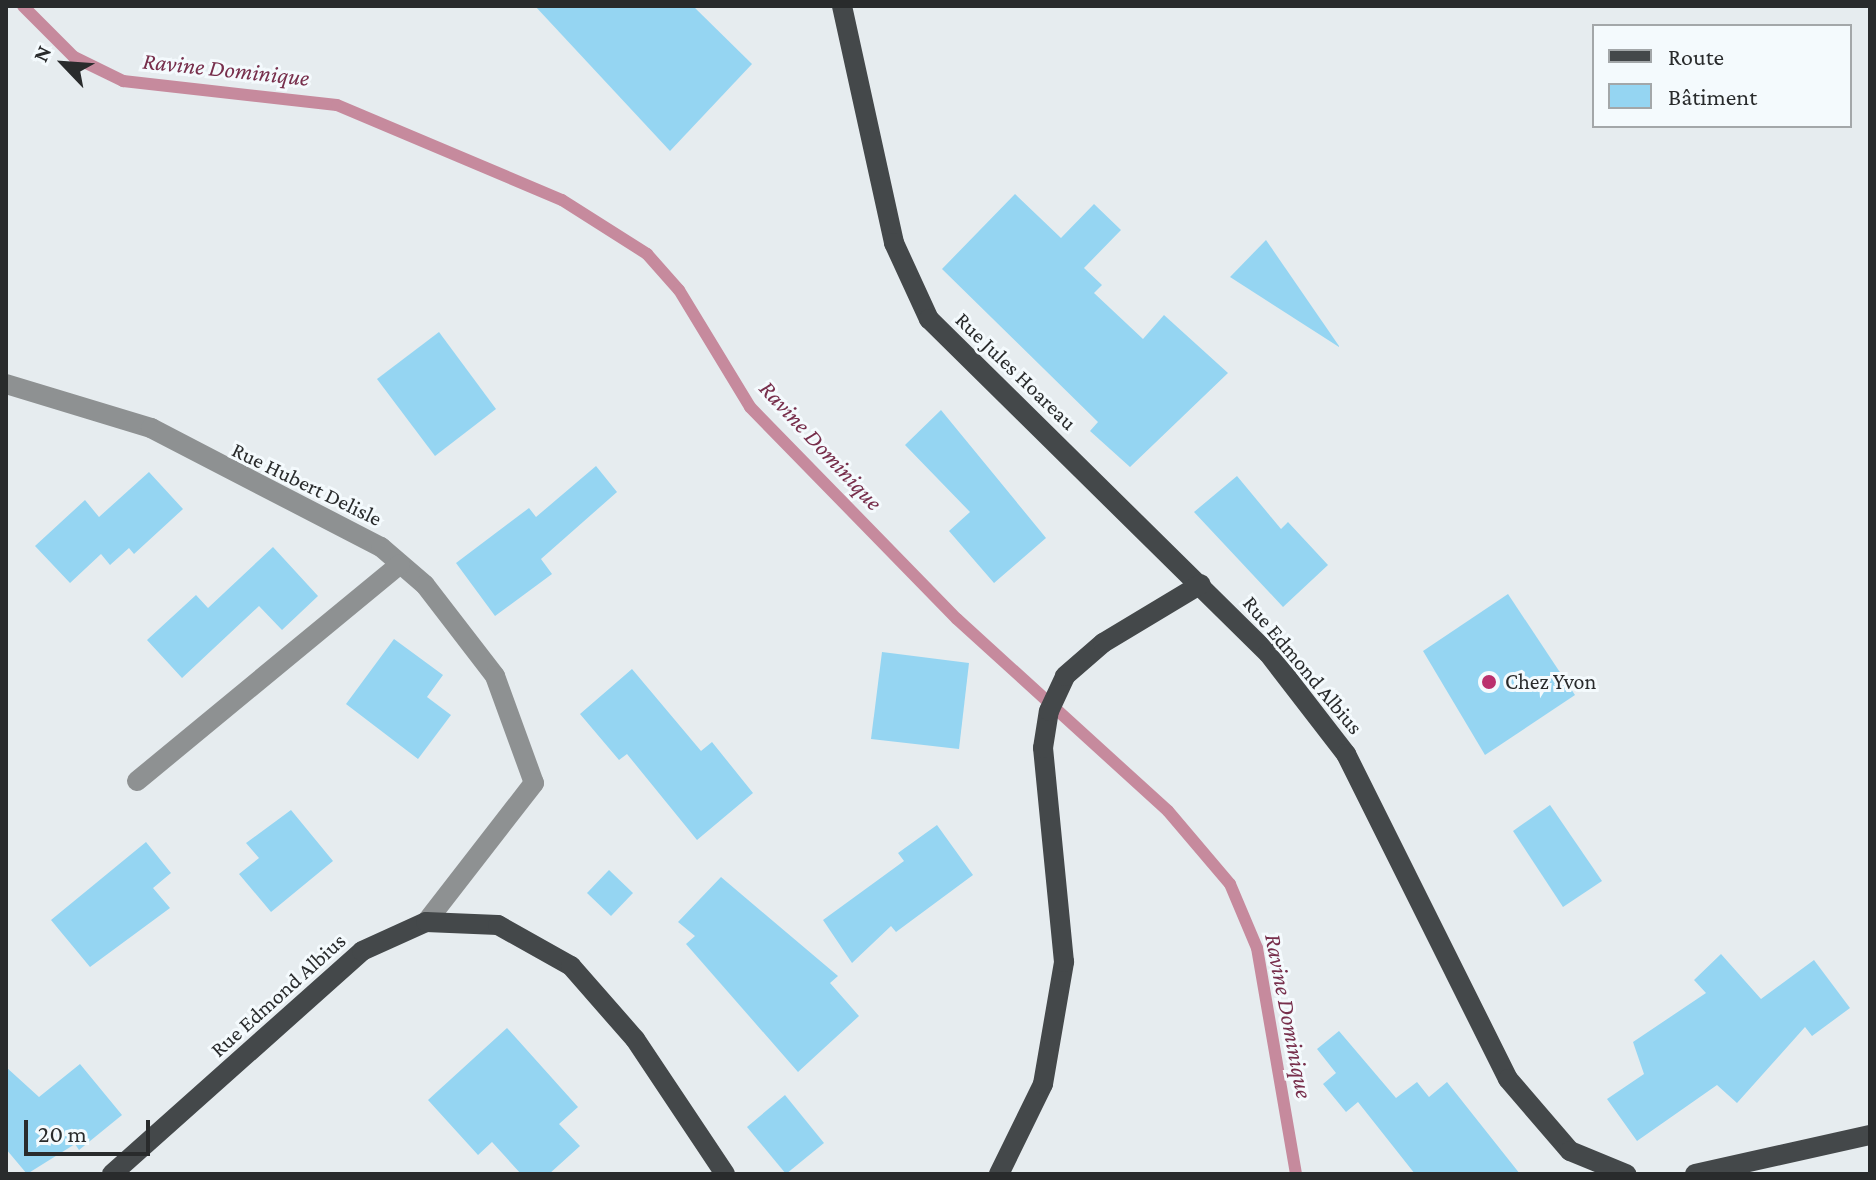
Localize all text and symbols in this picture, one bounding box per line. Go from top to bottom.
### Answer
north arrow [24,24,104,104]
legend [1592,24,1852,128]
text: N [27,42,56,66]
text: Route [1668,43,1724,70]
water label: Ravine Dominique [141,46,311,92]
text: Bâtiment [1668,83,1757,110]
street label: Rue Jules Hoareau [950,307,1082,435]
water label: Ravine Dominique [753,374,889,516]
street label: Rue Hubert Delisle [228,436,386,532]
street label: Rue Edmond Albius [1237,590,1369,740]
place label: Chez Yvon [1505,669,1596,695]
marker: Chez Yvon [1480,673,1498,691]
street label: Rue Edmond Albius [205,927,351,1063]
water label: Ravine Dominique [1259,931,1319,1101]
scale bar [28,1104,154,1154]
text: 20 m [38,1120,87,1147]

